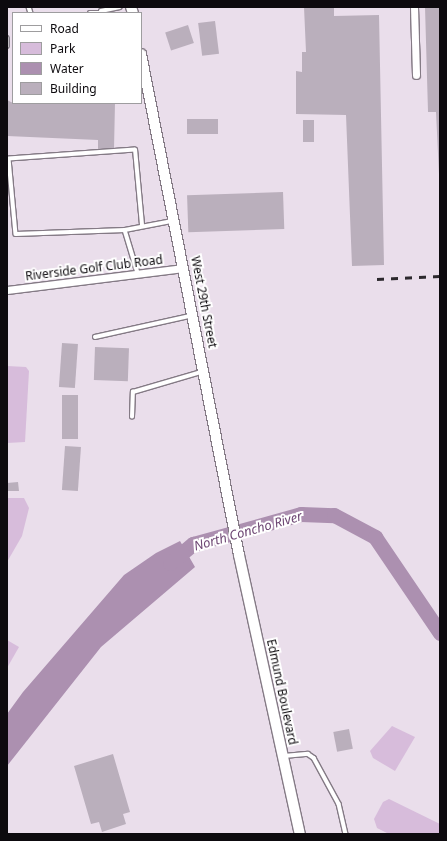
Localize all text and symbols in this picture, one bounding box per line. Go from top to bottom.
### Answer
legend [12,12,142,104]
text: Road [50,20,79,37]
text: Park [50,40,75,57]
text: Water [50,60,84,77]
text: Building [50,80,97,97]
street label: Riverside Golf Club Road [25,252,163,284]
street label: West 29th Street [188,255,220,349]
water label: North Concho River [192,508,304,554]
street label: Edmund Boulevard [264,638,300,746]

